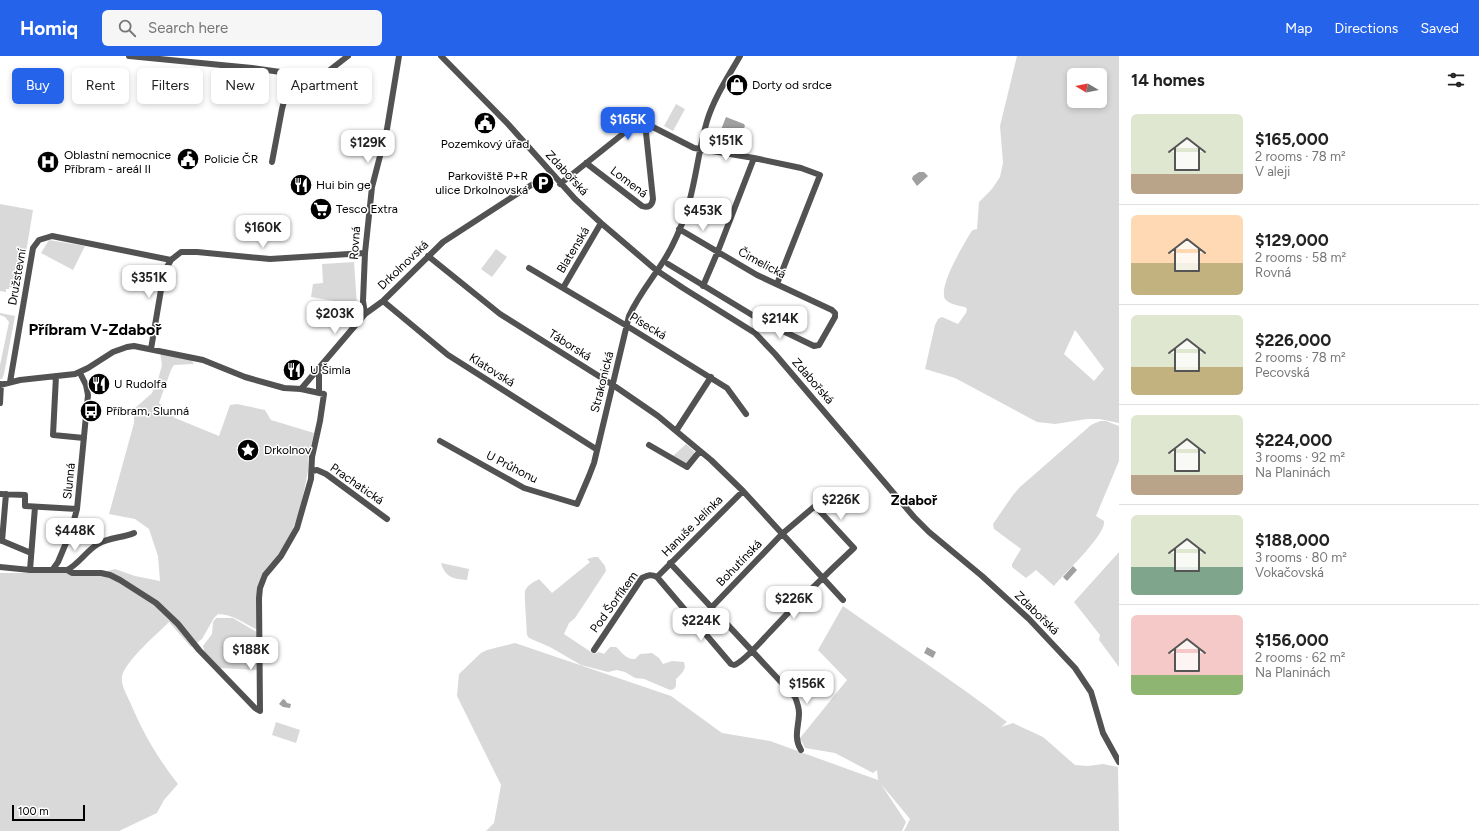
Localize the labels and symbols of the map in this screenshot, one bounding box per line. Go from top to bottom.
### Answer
north arrow [1067,68,1107,108]
shop icon: Dorty od srdce [724,72,750,98]
place label: Dorty od srdce [752,78,832,92]
pin: $165K [600,107,656,141]
public building icon: Pozemkový úřad [472,110,498,136]
pin: $151K [698,128,754,162]
pin: $129K [340,130,396,164]
place label: Pozemkový úřad [441,137,529,151]
public building icon: Policie ČR [175,146,201,172]
place label: Oblastní nemocnice Příbram - areál II [64,148,172,176]
street label: Zdabořská [543,148,591,198]
hospital icon: Oblastní nemocnice Příbram - areál II [35,149,61,175]
place label: Policie ČR [204,152,258,166]
street label: Lomená [608,164,650,200]
place label: Parkoviště P+R ulice Drkolnovská [435,169,528,197]
parking icon: Parkoviště P+R ulice Drkolnovská [530,170,556,196]
restaurant icon: Hui bin ge [288,172,314,198]
place label: Hui bin ge [316,178,371,192]
supermarket icon: Tesco Extra [308,196,334,222]
pin: $453K [675,198,731,232]
place label: Tesco Extra [336,202,398,216]
pin: $160K [235,215,291,249]
street label: Blatenská [554,224,592,276]
street label: Rovná [347,226,363,260]
street label: Drkolnovská [375,237,431,293]
street label: Čimelická [736,245,788,281]
street label: Družstevní [5,246,29,306]
pin: $351K [121,265,177,299]
pin: $203K [307,301,363,335]
pin: $214K [752,306,808,340]
street label: Písecká [627,310,669,342]
district label: Příbram V-Zdaboř [29,320,161,339]
street label: Táborská [546,326,594,364]
street label: Strakonická [588,350,616,414]
street label: Klatovská [467,351,517,389]
street label: Zdabořská [789,355,837,407]
restaurant icon: U Šimla [281,357,307,383]
place label: U Šimla [310,363,351,377]
restaurant icon: U Rudolfa [86,371,112,397]
place label: U Rudolfa [114,377,167,391]
bus stop icon: Příbram, Slunná [78,398,104,424]
place label: Příbram, Slunná [106,404,189,418]
place icon: Drkolnov [235,437,261,463]
place label: Drkolnov [264,443,312,457]
street label: U Průhonu [484,448,540,486]
street label: Prachatická [328,460,386,508]
street label: Slunná [60,462,78,500]
pin: $226K [813,487,869,521]
district label: Zdaboř [891,492,938,509]
street label: Hanuše Jelínka [659,493,725,559]
pin: $448K [47,518,103,552]
street label: Bohutínská [713,537,765,589]
street label: Pod Šorfíkem [587,569,641,635]
pin: $226K [766,586,822,620]
street label: Zdabořská [1012,588,1062,638]
pin: $224K [673,608,729,642]
pin: $188K [223,637,279,671]
pin: $156K [779,671,835,705]
scale bar [12,803,85,822]

